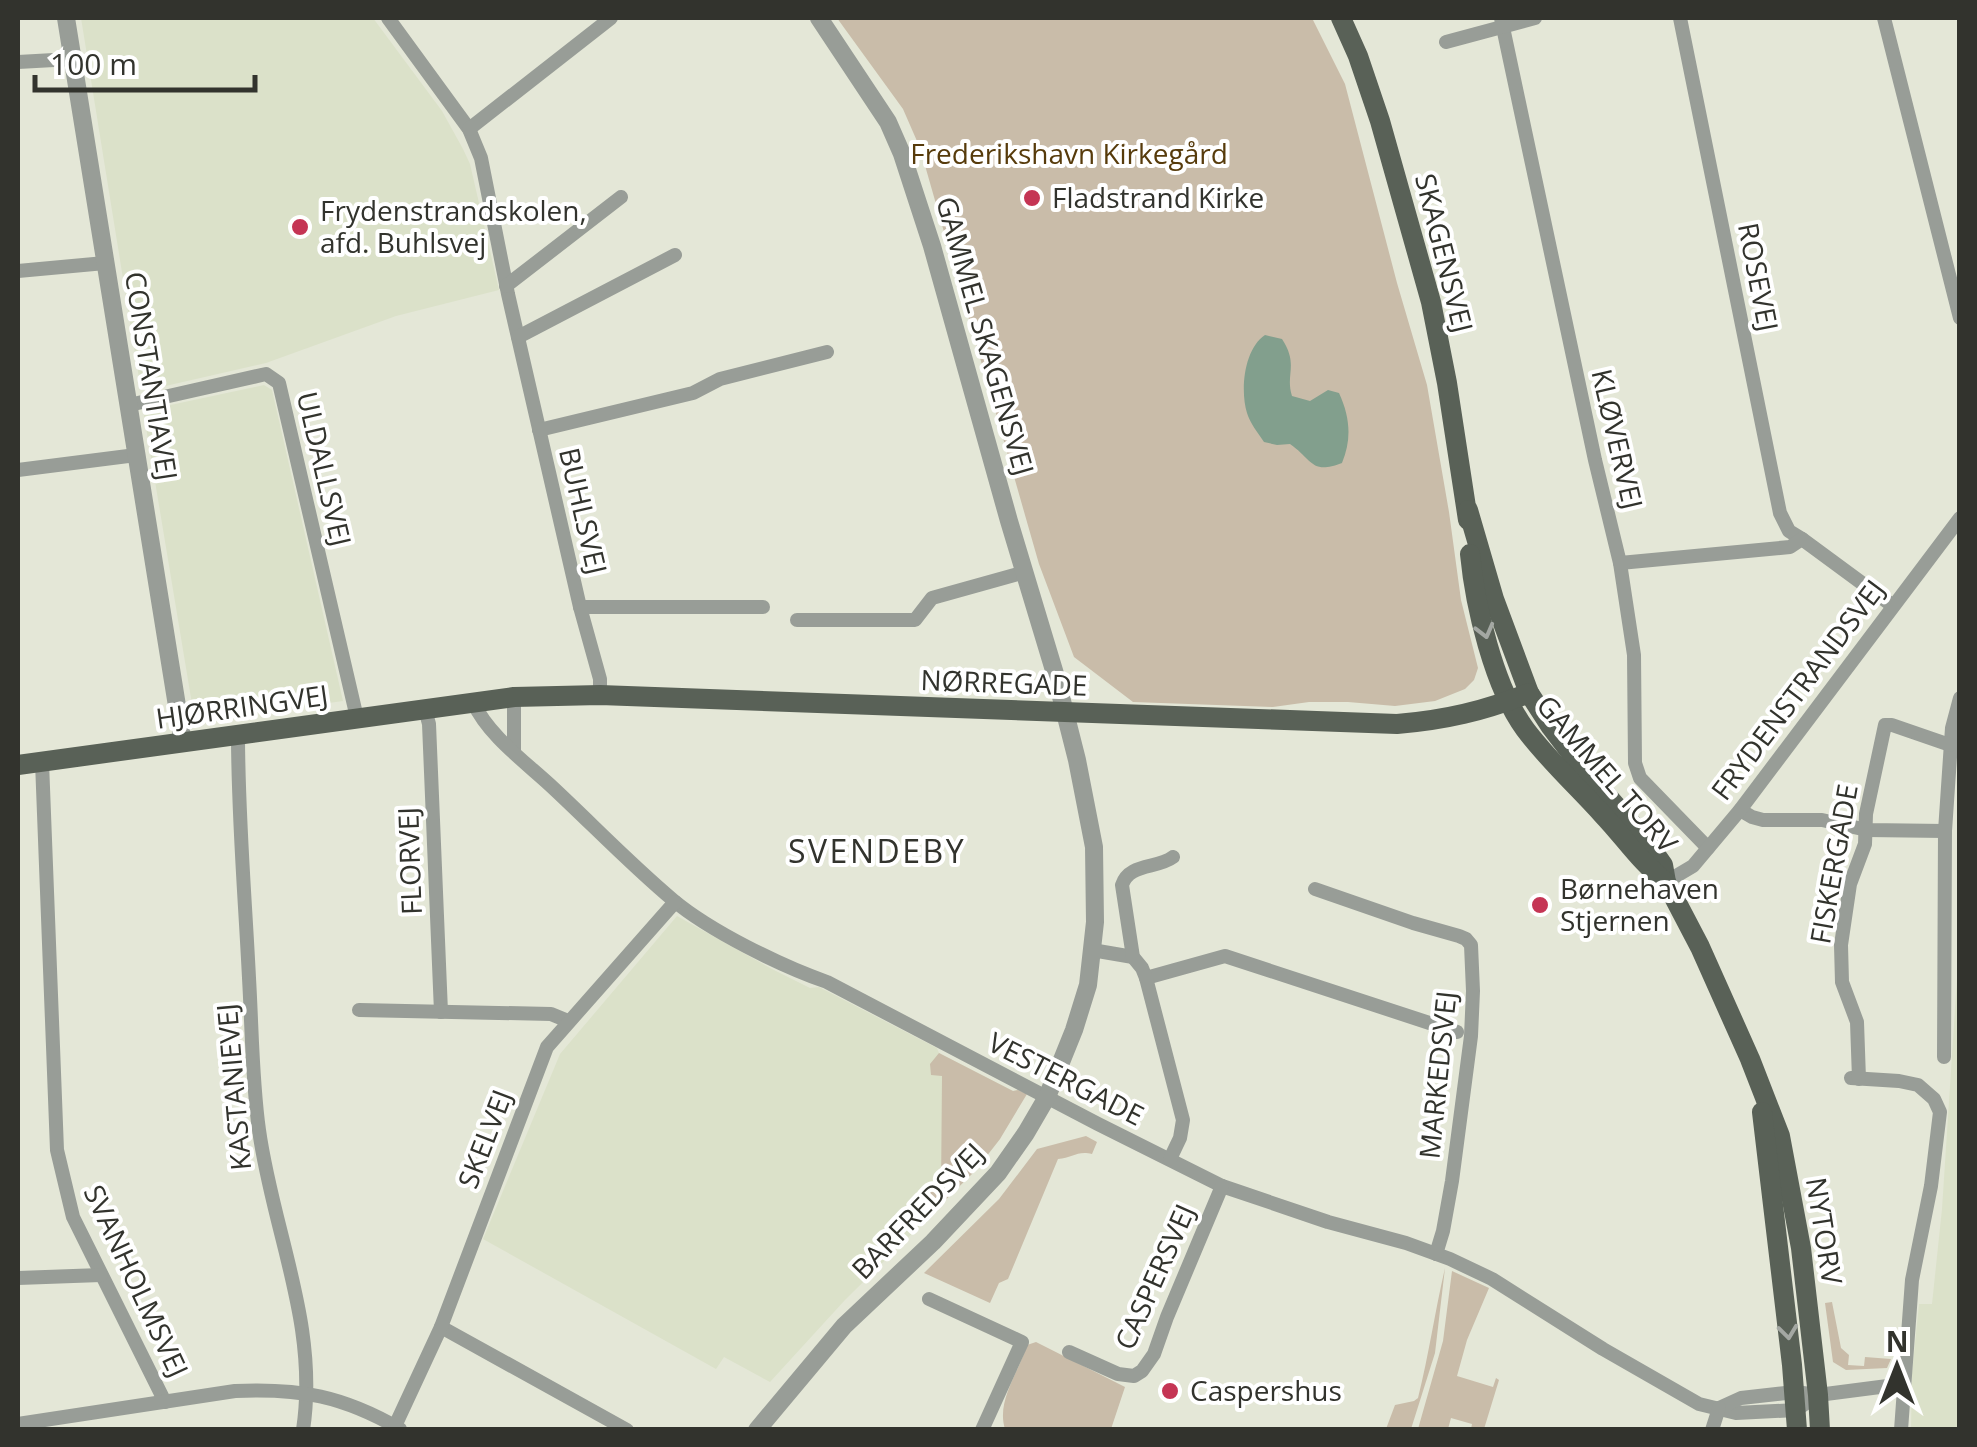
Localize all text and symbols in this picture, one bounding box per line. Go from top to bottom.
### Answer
scale bar [35,30,255,92]
text: 100 m [50,43,137,84]
park label: Frederikshavn Kirkegård [910,134,1228,172]
street label: SKAGENSVEJ [1407,169,1483,336]
place label: Fladstrand Kirke [1052,178,1264,216]
marker: Fladstrand Kirke [1021,187,1043,209]
place label: Frydenstrandskolen, afd. Buhlsvej [320,191,587,261]
street label: GAMMEL SKAGENSVEJ [928,192,1044,479]
marker: Frydenstrandskolen, afd. Buhlsvej [289,216,311,238]
street label: ROSEVEJ [1730,219,1788,334]
street label: CONSTANTIAVEJ [117,269,187,483]
street label: KLØVERVEJ [1583,365,1653,513]
street label: ULDALLSVEJ [289,388,361,550]
street label: BUHLSVEJ [551,444,617,578]
street label: FRYDENSTRANDSVEJ [1702,571,1893,807]
one-way arrow [1473,622,1494,639]
street label: NØRREGADE [920,660,1088,704]
street label: HJØRRINGVEJ [153,675,330,737]
street label: GAMMEL TORV [1529,687,1687,860]
street label: FISKERGADE [1800,781,1866,947]
street label: FLORVEJ [388,806,430,916]
district label: SVENDEBY [788,829,966,872]
place label: Børnehaven Stjernen [1560,869,1719,939]
marker: Børnehaven Stjernen [1529,894,1551,916]
street label: MARKEDSVEJ [1409,989,1465,1161]
street label: KASTANIEVEJ [207,1002,259,1172]
street label: VESTERGADE [982,1023,1151,1134]
street label: SKELVEJ [448,1084,520,1193]
street label: BARFREDSVEJ [843,1134,992,1287]
street label: NYTORV [1798,1175,1852,1287]
street label: SVANHOLMSVEJ [76,1178,198,1383]
street label: CASPERSVEJ [1105,1198,1203,1355]
north arrow [1847,1317,1947,1417]
text: N [1886,1322,1908,1360]
one-way arrow [1777,1325,1798,1341]
place label: Caspershus [1190,1371,1342,1409]
marker: Caspershus [1159,1380,1181,1402]

